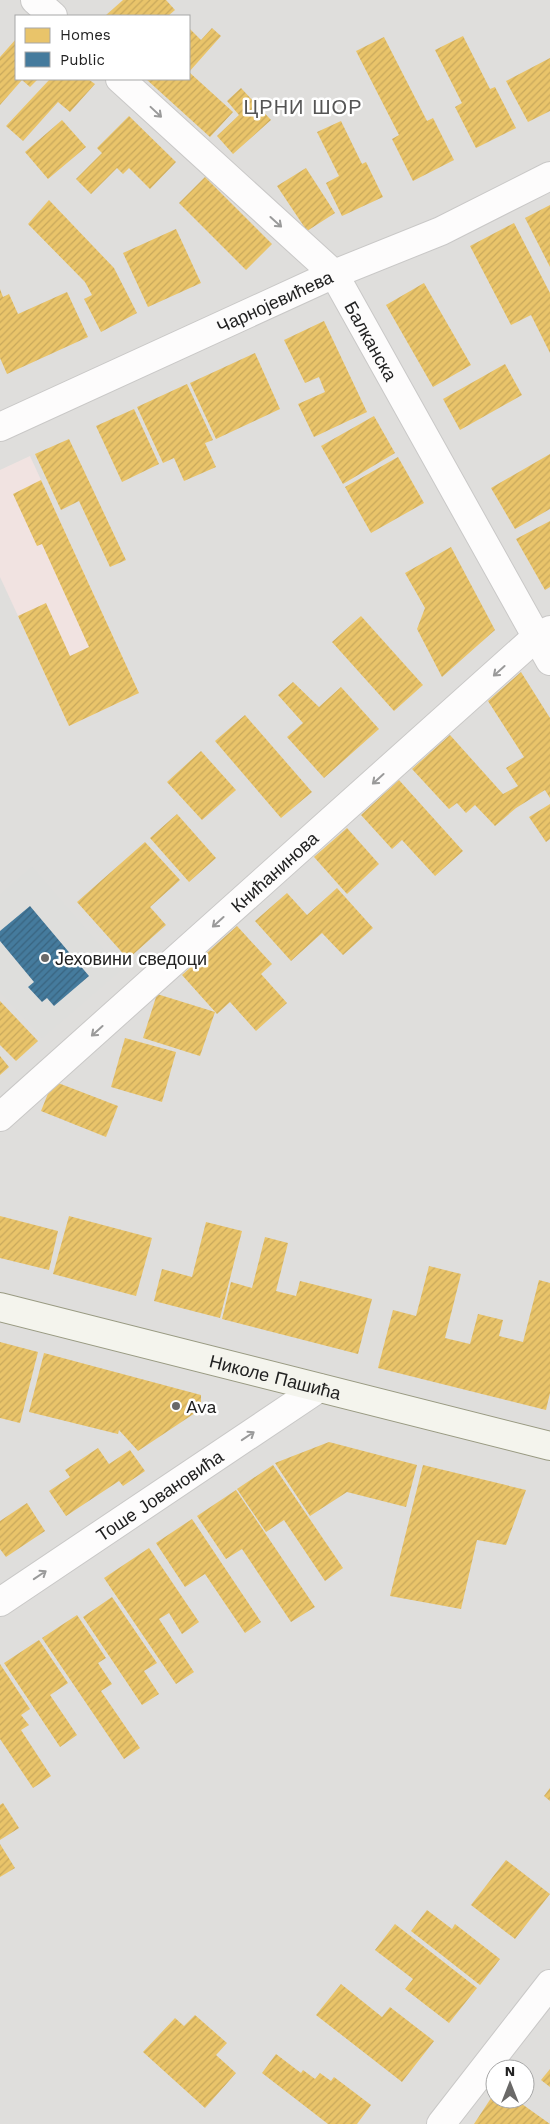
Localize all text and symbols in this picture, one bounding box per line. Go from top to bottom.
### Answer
legend [15,15,190,80]
text: Homes [60,26,111,44]
text: Public [60,51,105,69]
district label: ЦРНИ ШОР [244,95,363,119]
one-way arrow [150,106,163,118]
one-way arrow [269,216,282,228]
street label: Чарнојевићева [213,265,337,337]
street label: Балканска [341,297,402,385]
one-way arrow [493,665,506,676]
one-way arrow [371,773,384,785]
street label: Книћанинова [226,826,323,916]
one-way arrow [211,917,224,928]
place label: Јеховини сведоци [55,948,207,969]
marker: Јеховини сведоци [39,952,51,964]
one-way arrow [90,1025,103,1037]
street label: Николе Пашића [207,1350,344,1404]
place label: Ava [186,1396,217,1417]
marker: Ava [170,1400,182,1412]
one-way arrow [241,1431,255,1441]
street label: Тоше Јовановића [92,1444,228,1545]
one-way arrow [33,1570,47,1580]
north arrow [485,2059,535,2109]
text: N [505,2063,515,2079]

